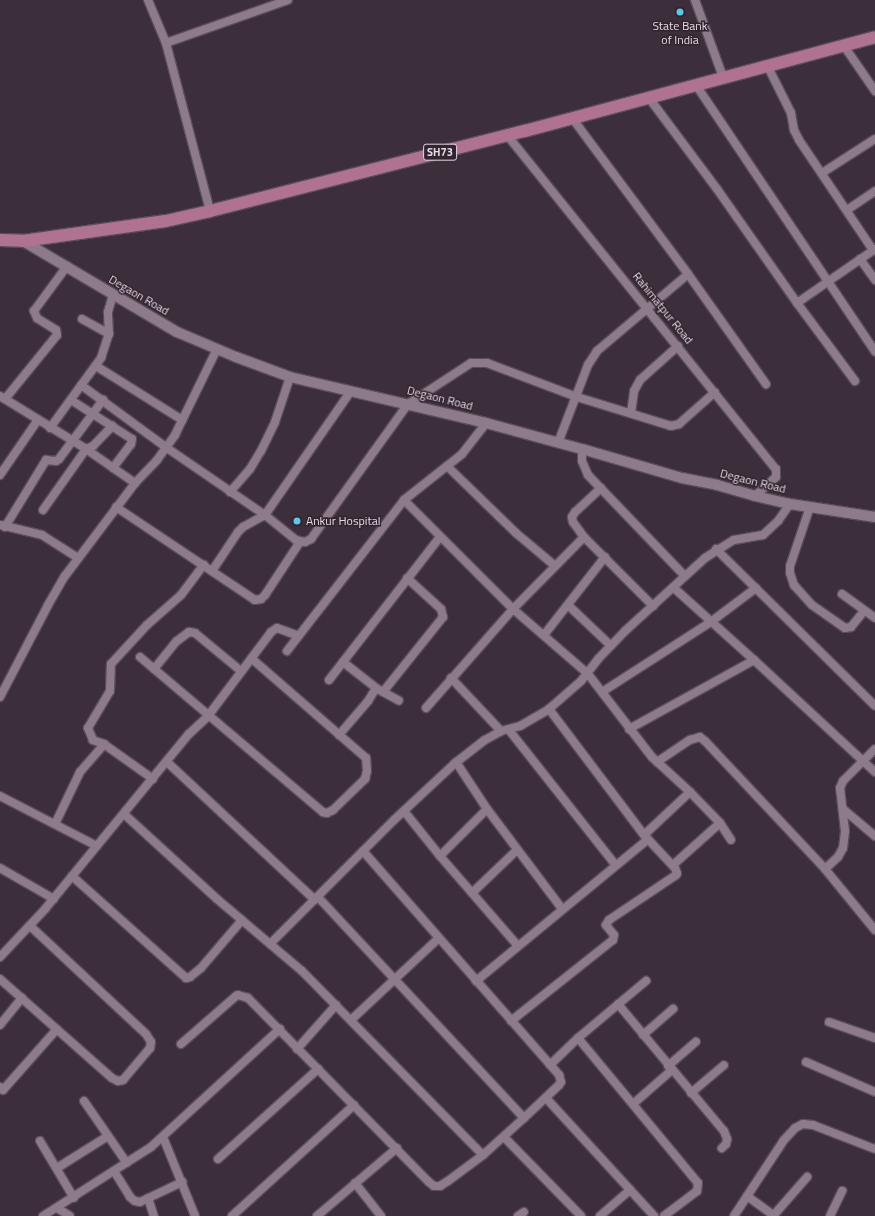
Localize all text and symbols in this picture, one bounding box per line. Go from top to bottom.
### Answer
marker: State Bank of India [675,7,685,17]
place label: State Bank of India [652,19,708,47]
road number: SH73 [423,143,457,161]
street label: Rahimatpur Road [630,269,696,347]
street label: Degaon Road [106,272,172,318]
street label: Degaon Road [406,383,474,413]
street label: Degaon Road [719,466,787,496]
place label: Ankur Hospital [306,514,380,528]
marker: Ankur Hospital [291,515,303,527]

